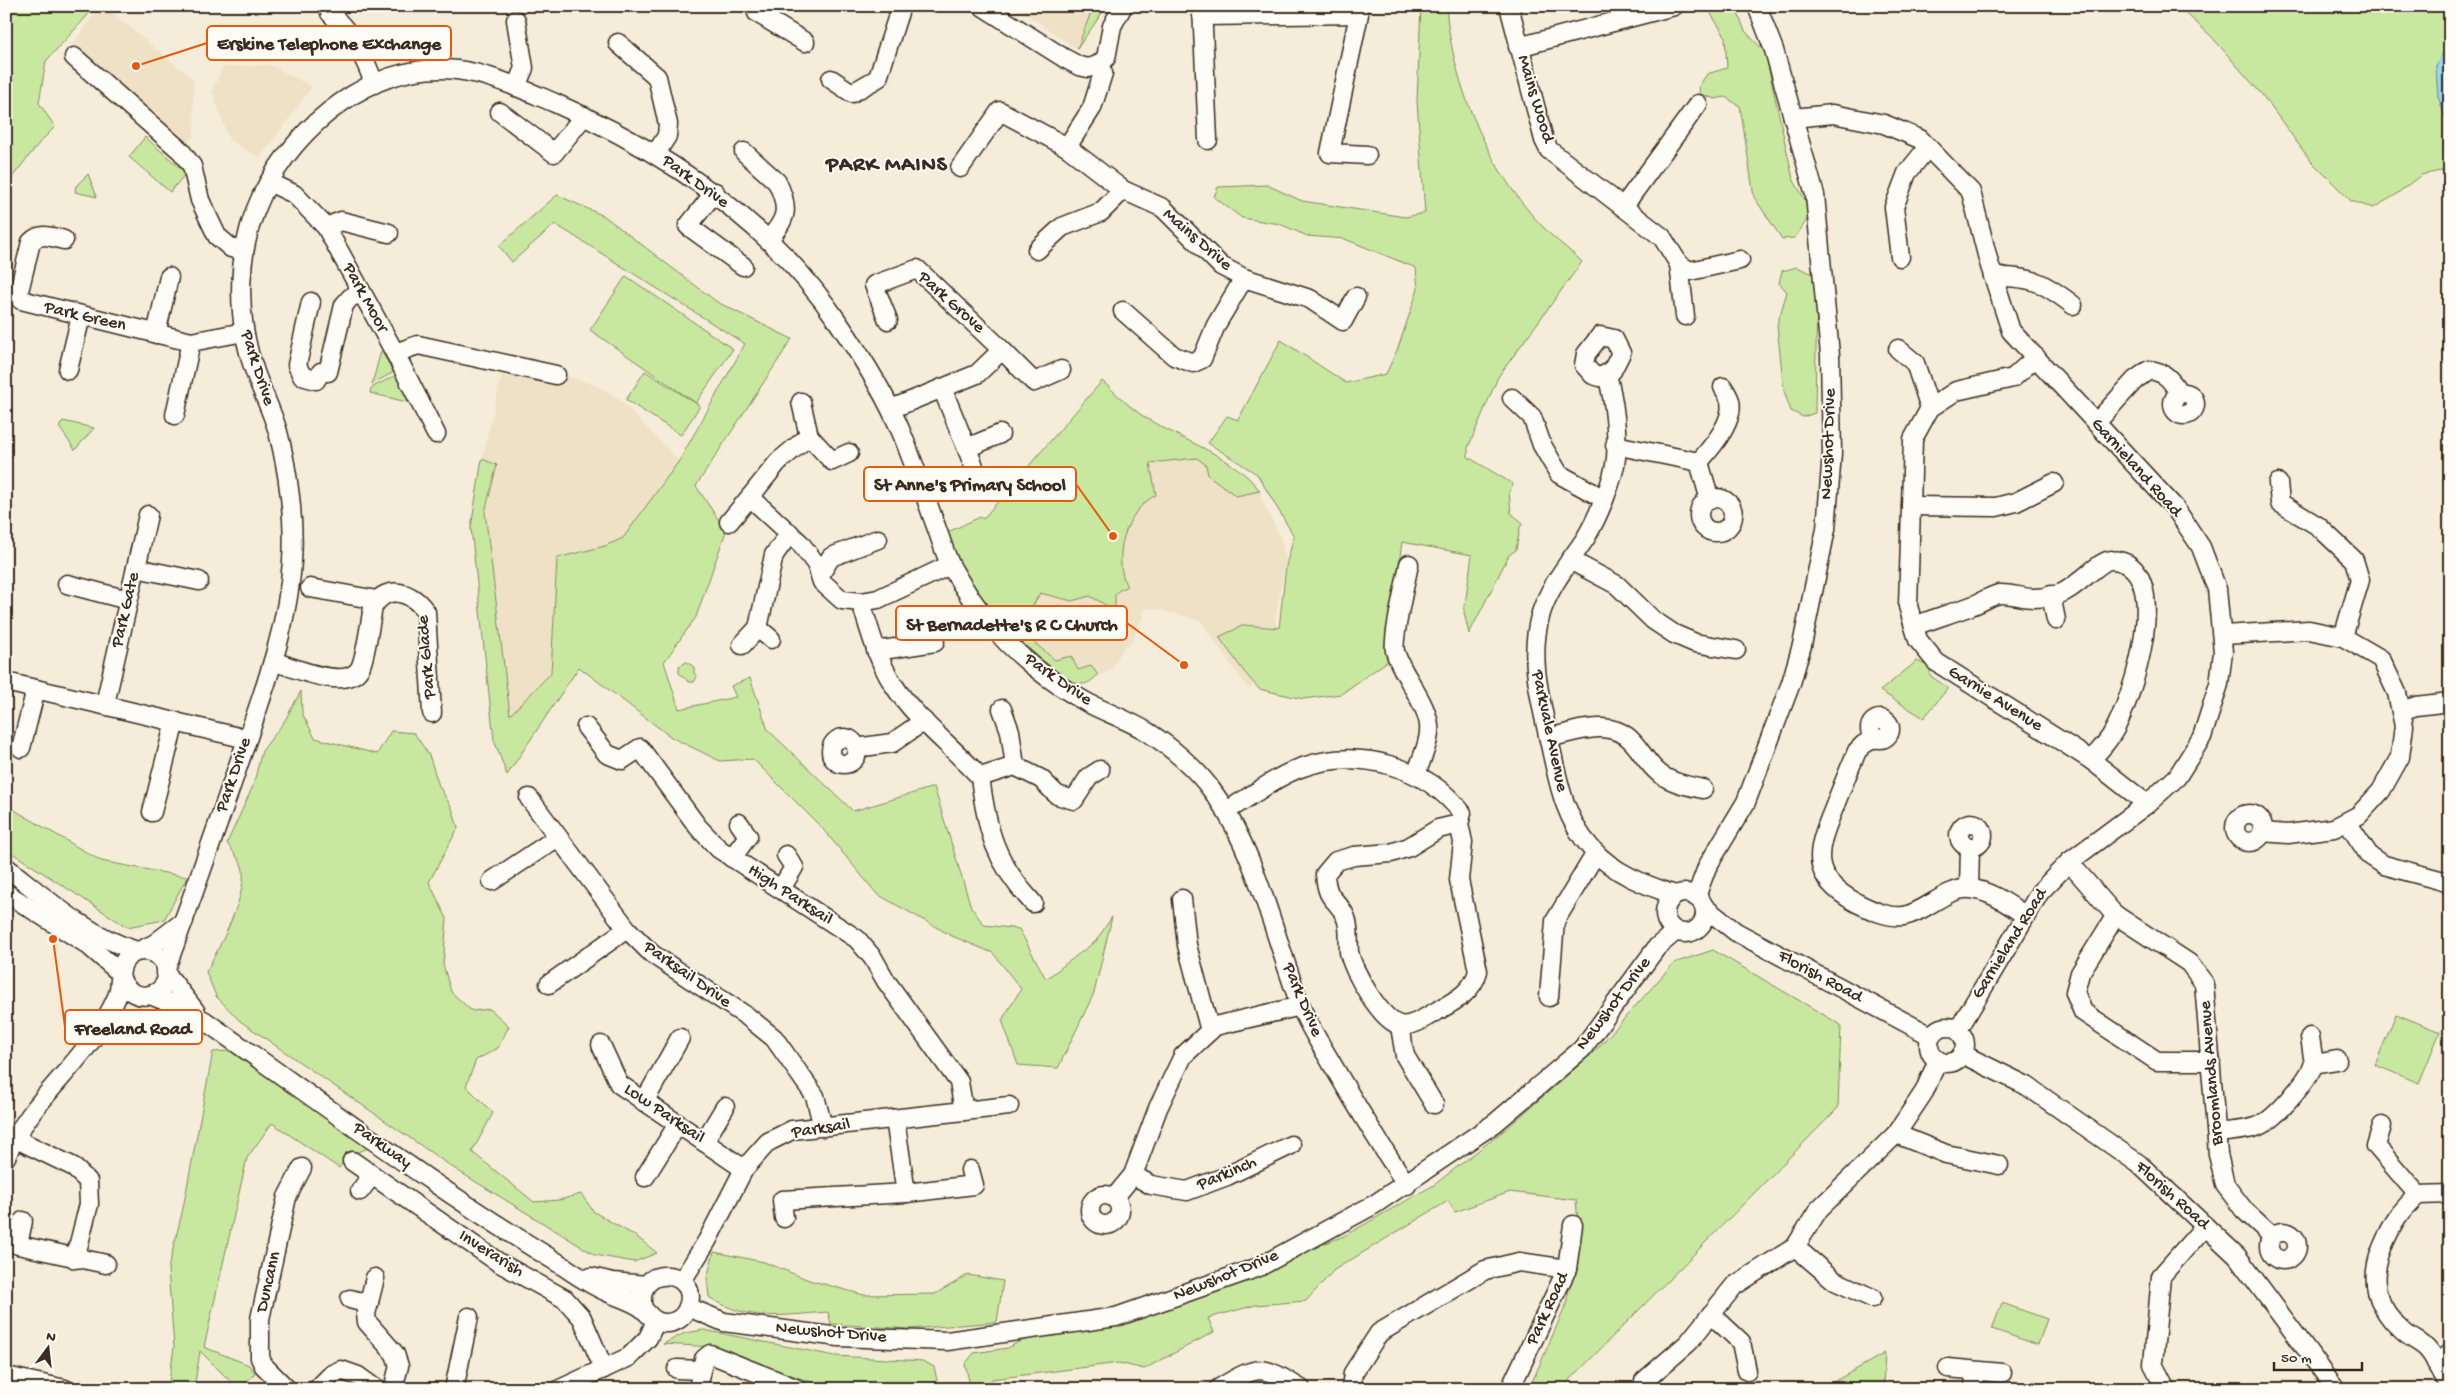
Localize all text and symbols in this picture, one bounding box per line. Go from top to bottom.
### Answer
callout: Erskine Telephone Exchange [207,26,451,60]
text: Erskine Telephone Exchange [217,34,442,57]
street label: Mains Wood [1512,53,1559,147]
street label: Park Drive [657,150,733,214]
district label: PARK MAINS [825,153,948,179]
street label: Mains Drive [1158,204,1237,276]
street label: Park Moor [337,259,393,338]
street label: Park Grove [912,267,989,339]
street label: Park Green [41,297,128,337]
street label: Park Drive [235,327,279,409]
street label: Newshot Drive [1817,387,1841,500]
street label: Garnieland Road [2086,414,2187,523]
callout: St Anne's Primary School [864,467,1076,501]
text: St Anne's Primary School [874,475,1066,498]
street label: Park Gate [107,570,145,651]
callout: St Bernadette's R C Church [896,606,1127,640]
street label: Park Glade [413,614,441,701]
text: St Bernadette's R C Church [906,615,1119,638]
street label: Park Drive [1019,649,1096,711]
street label: Garnie Avenue [1944,662,2047,737]
street label: Parkvale Avenue [1526,667,1572,794]
street label: Park Drive [211,734,257,816]
street label: High Parksail [744,860,836,930]
street label: Garnieland Road [1968,884,2053,1003]
street label: Parksail Drive [638,936,736,1013]
street label: Florish Road [1773,946,1867,1009]
street label: Newshot Drive [1572,953,1656,1055]
street label: Park Drive [1277,959,1327,1041]
street label: Broomlands Avenue [2195,999,2229,1147]
callout: Freeland Road [65,1010,202,1044]
text: Freeland Road [74,1019,193,1042]
street label: Low Parksail [620,1079,708,1149]
street label: Parksail [789,1114,852,1144]
street label: Parkway [348,1118,416,1174]
street label: Parkinch [1193,1152,1260,1196]
street label: Florish Road [2130,1157,2215,1236]
street label: Inverarish [454,1226,528,1282]
street label: Newshot Drive [1170,1245,1282,1307]
street label: Duncann [252,1249,286,1316]
street label: Park Road [1522,1268,1575,1350]
street label: Newshot Drive [775,1318,888,1348]
north arrow [22,1322,72,1372]
text: N [44,1328,57,1347]
scale bar [2274,1340,2361,1372]
text: 50 m [2281,1350,2312,1368]

